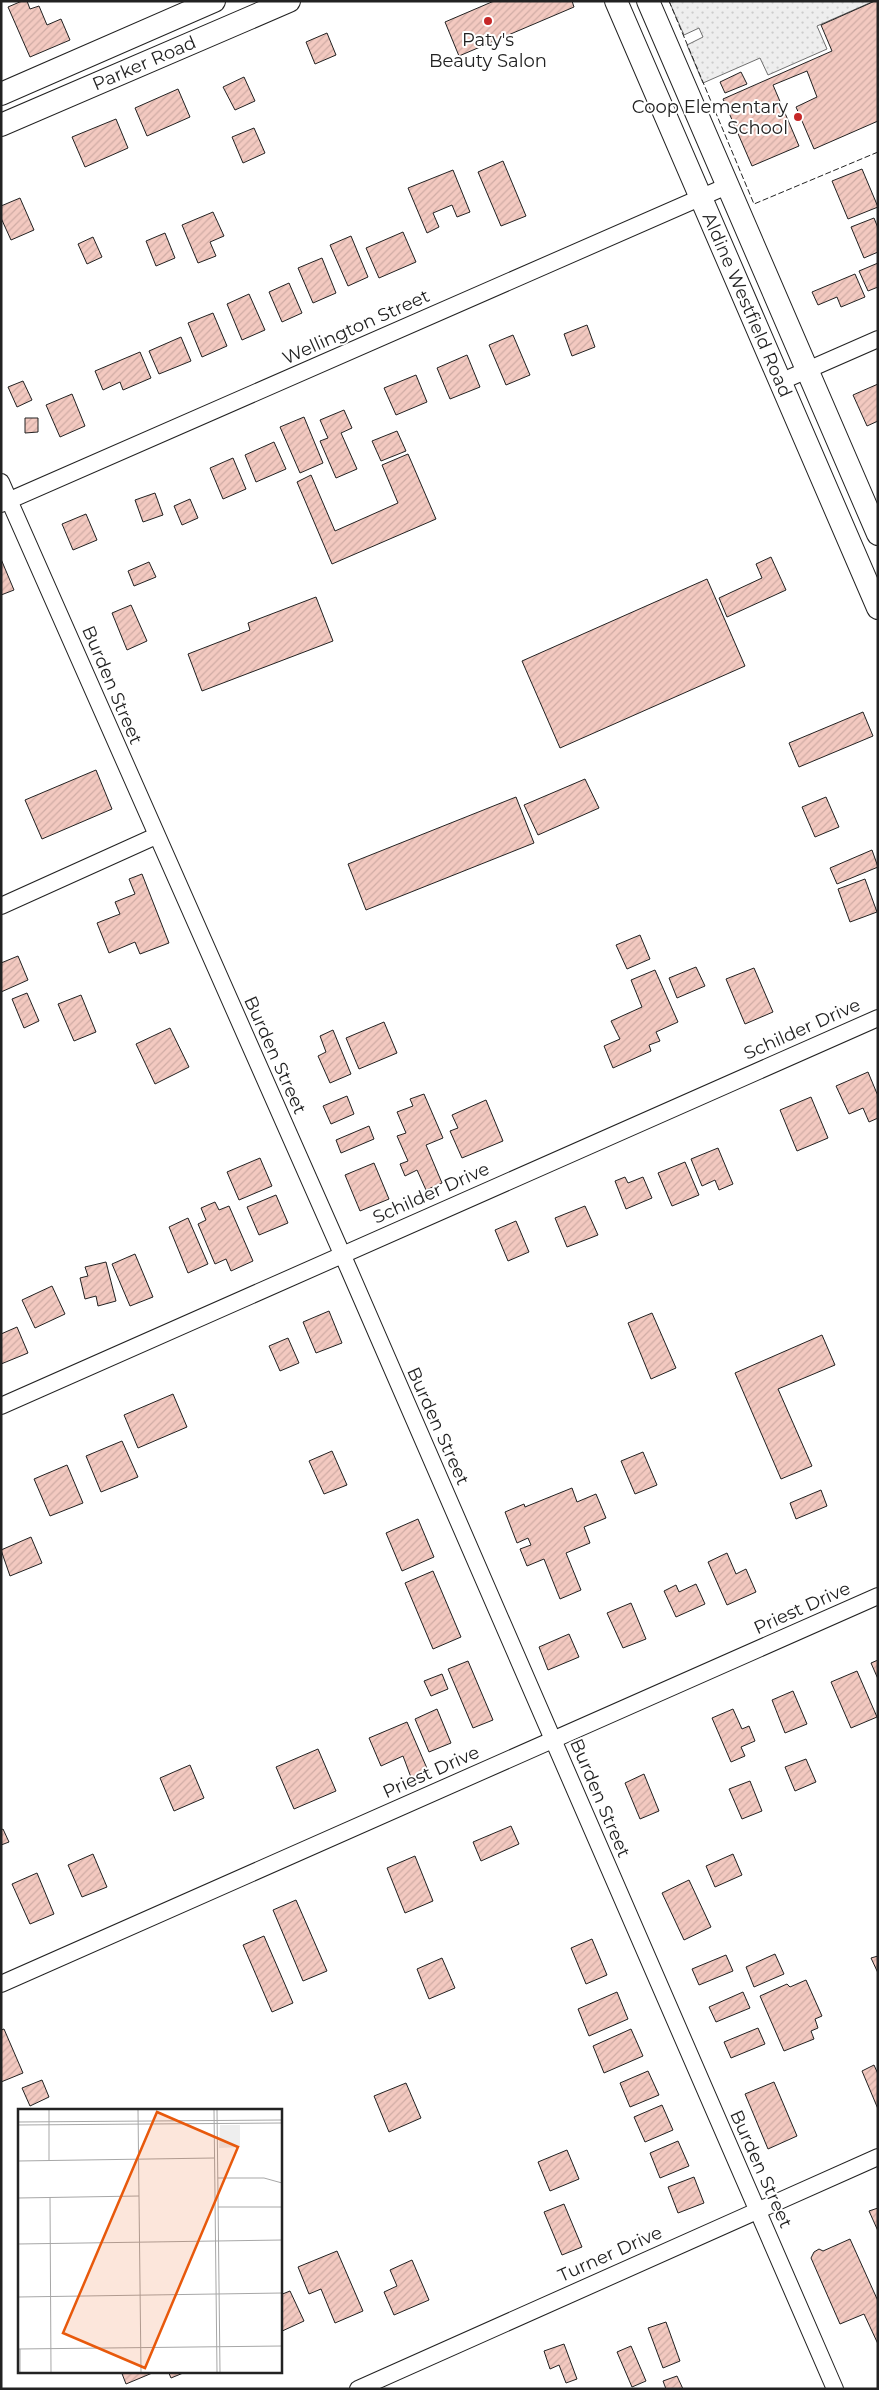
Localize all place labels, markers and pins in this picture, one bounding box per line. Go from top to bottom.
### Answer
marker: Paty's Beauty Salon [482,15,494,27]
place label: Paty's Beauty Salon [429,29,547,72]
place label: Coop Elementary School [632,96,788,139]
marker: Coop Elementary School [792,111,804,123]

